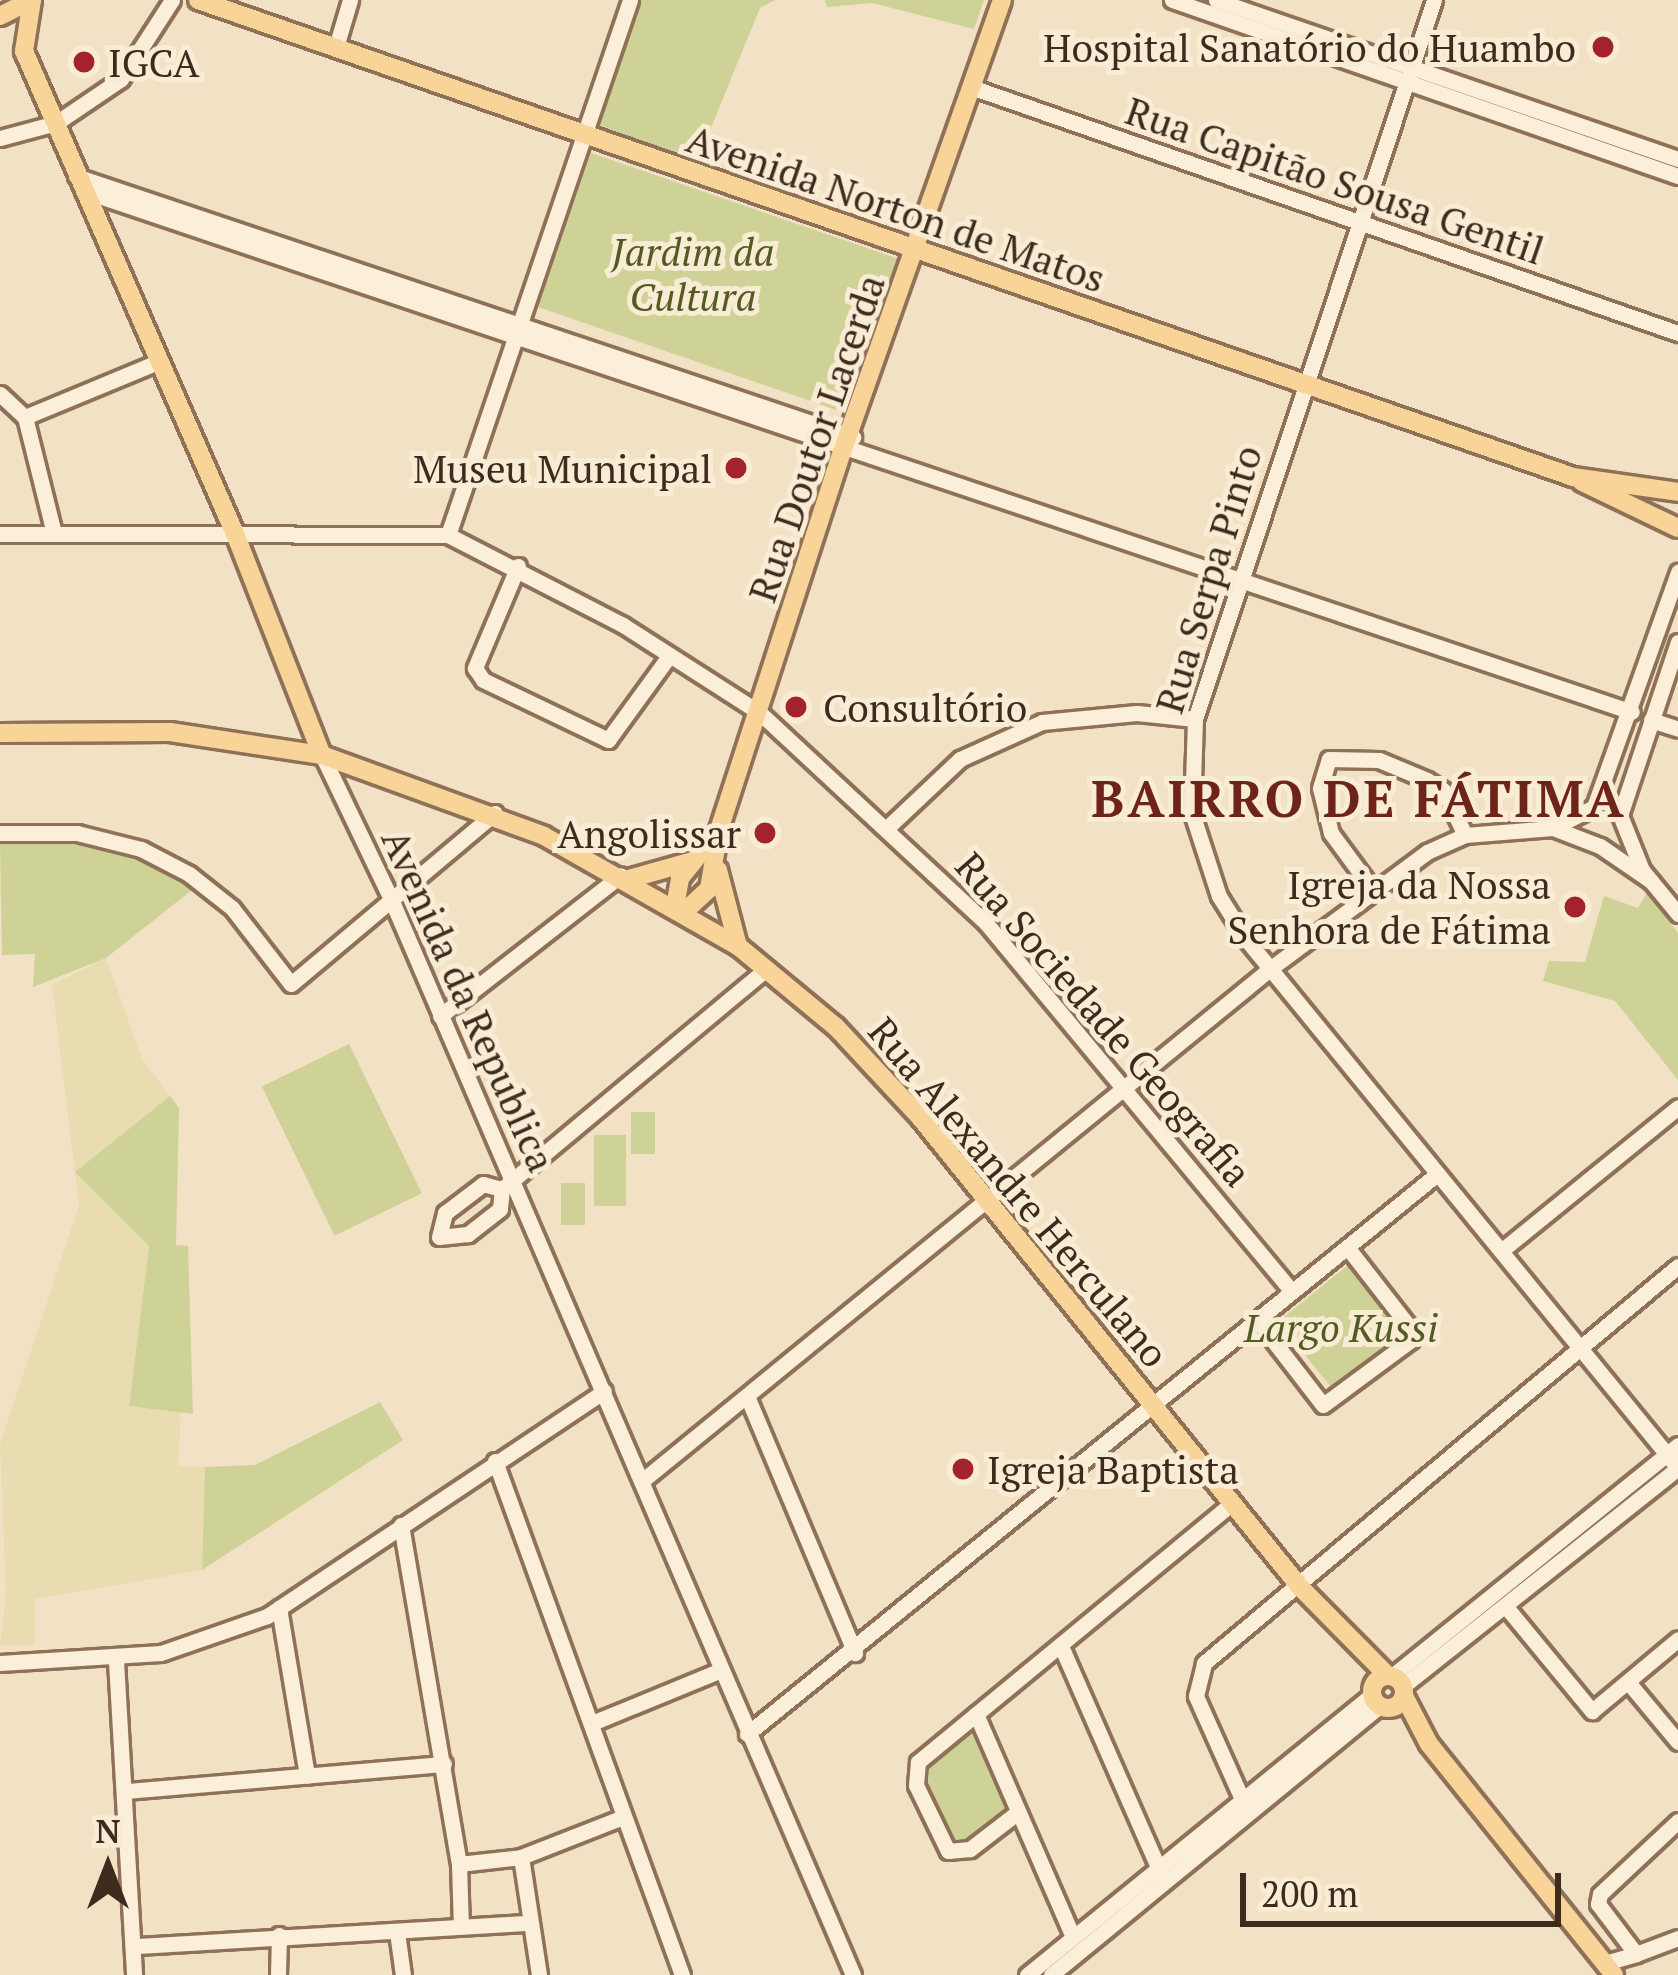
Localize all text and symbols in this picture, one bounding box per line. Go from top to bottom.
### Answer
place label: Hospital Sanatório do Huambo [1043,24,1576,70]
marker: Hospital Sanatório do Huambo [1587,31,1619,63]
place label: IGCA [108,39,199,85]
marker: IGCA [71,49,97,75]
street label: Rua Capitão Sousa Gentil [1120,86,1550,274]
street label: Avenida Norton de Matos [681,114,1111,302]
park label: Jardim da Cultura [612,229,774,320]
street label: Rua Doutor Lacerda [738,268,894,608]
street label: Rua Serpa Pinto [1145,440,1271,718]
place label: Museu Municipal [413,445,712,491]
marker: Museu Municipal [723,455,749,481]
place label: Consultório [823,684,1027,730]
marker: Consultório [780,691,812,723]
district label: BAIRRO DE FÁTIMA [1091,767,1627,829]
place label: Angolissar [557,810,741,856]
marker: Angolissar [752,820,778,846]
street label: Avenida da Republica [372,822,566,1178]
street label: Rua Sociedade Geografia [946,843,1262,1195]
place label: Igreja da Nossa Senhora de Fátima [1227,862,1551,953]
marker: Igreja da Nossa Senhora de Fátima [1562,894,1588,920]
street label: Rua Alexandre Herculano [859,1008,1179,1376]
park label: Largo Kussi [1244,1304,1438,1350]
place label: Igreja Baptista [987,1446,1239,1492]
marker: Igreja Baptista [950,1456,976,1482]
north arrow [48,1807,168,1927]
text: N [95,1809,121,1852]
scale bar [1246,1849,1567,1923]
text: 200 m [1261,1870,1358,1917]

